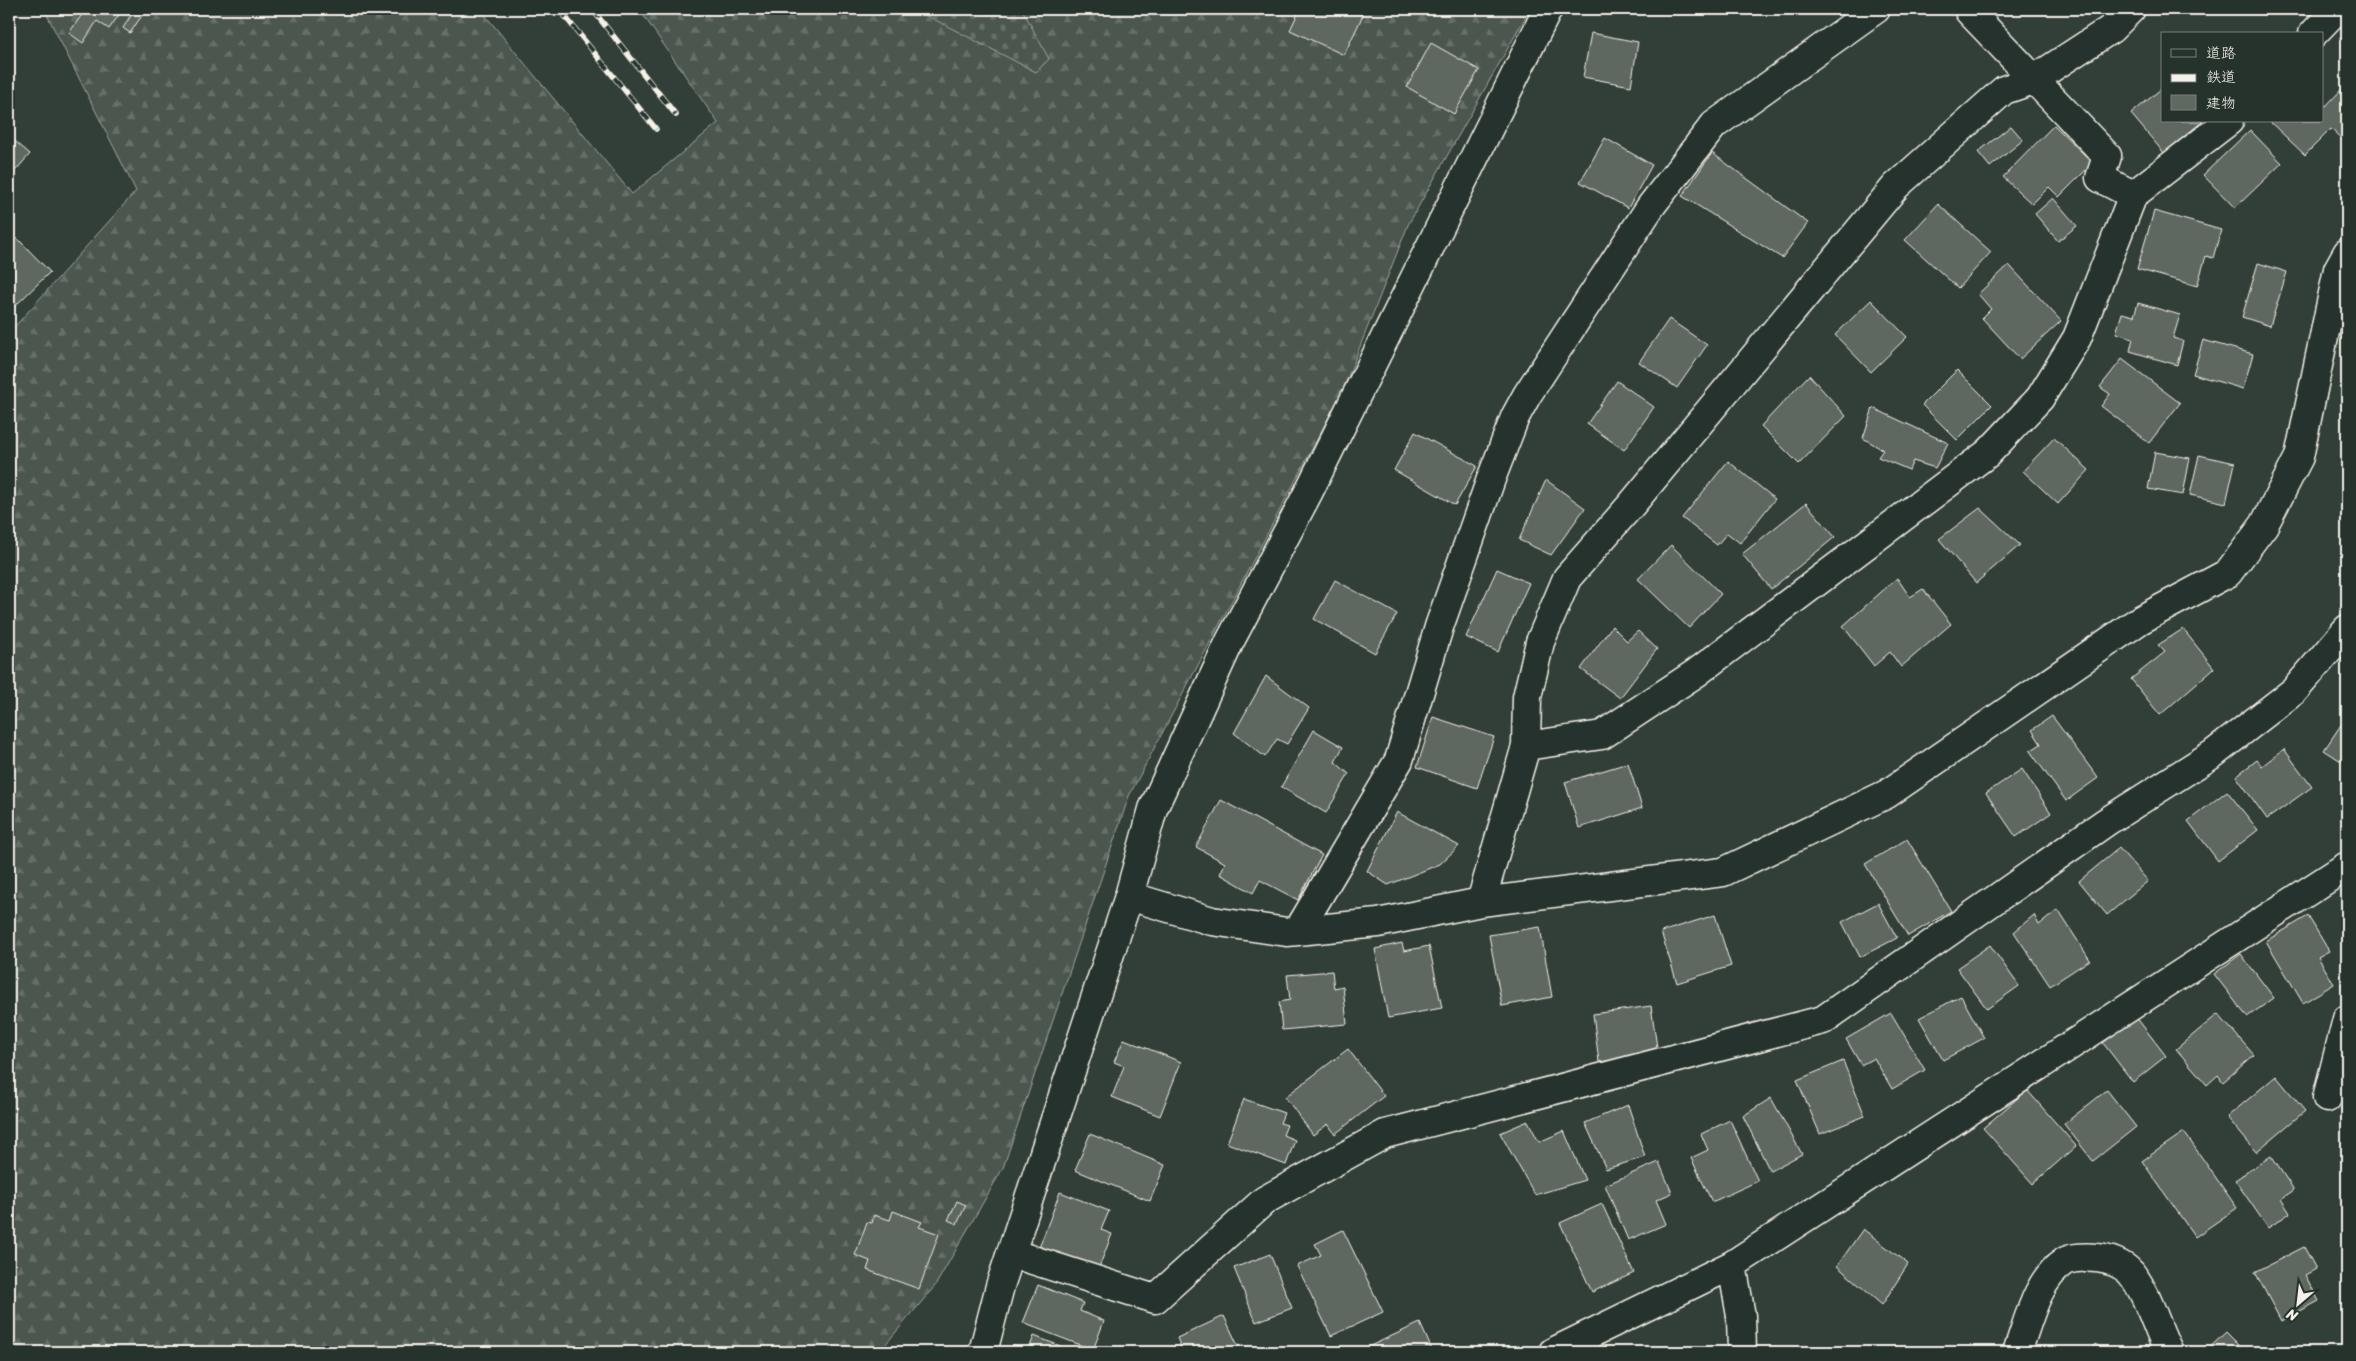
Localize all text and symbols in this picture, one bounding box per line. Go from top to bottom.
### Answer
legend [2161,32,2324,122]
text: 道路 [2206,40,2236,66]
text: 鉄道 [2206,64,2236,90]
text: 建物 [2206,90,2236,116]
north arrow [2274,1278,2324,1328]
text: N [2282,1302,2303,1329]

